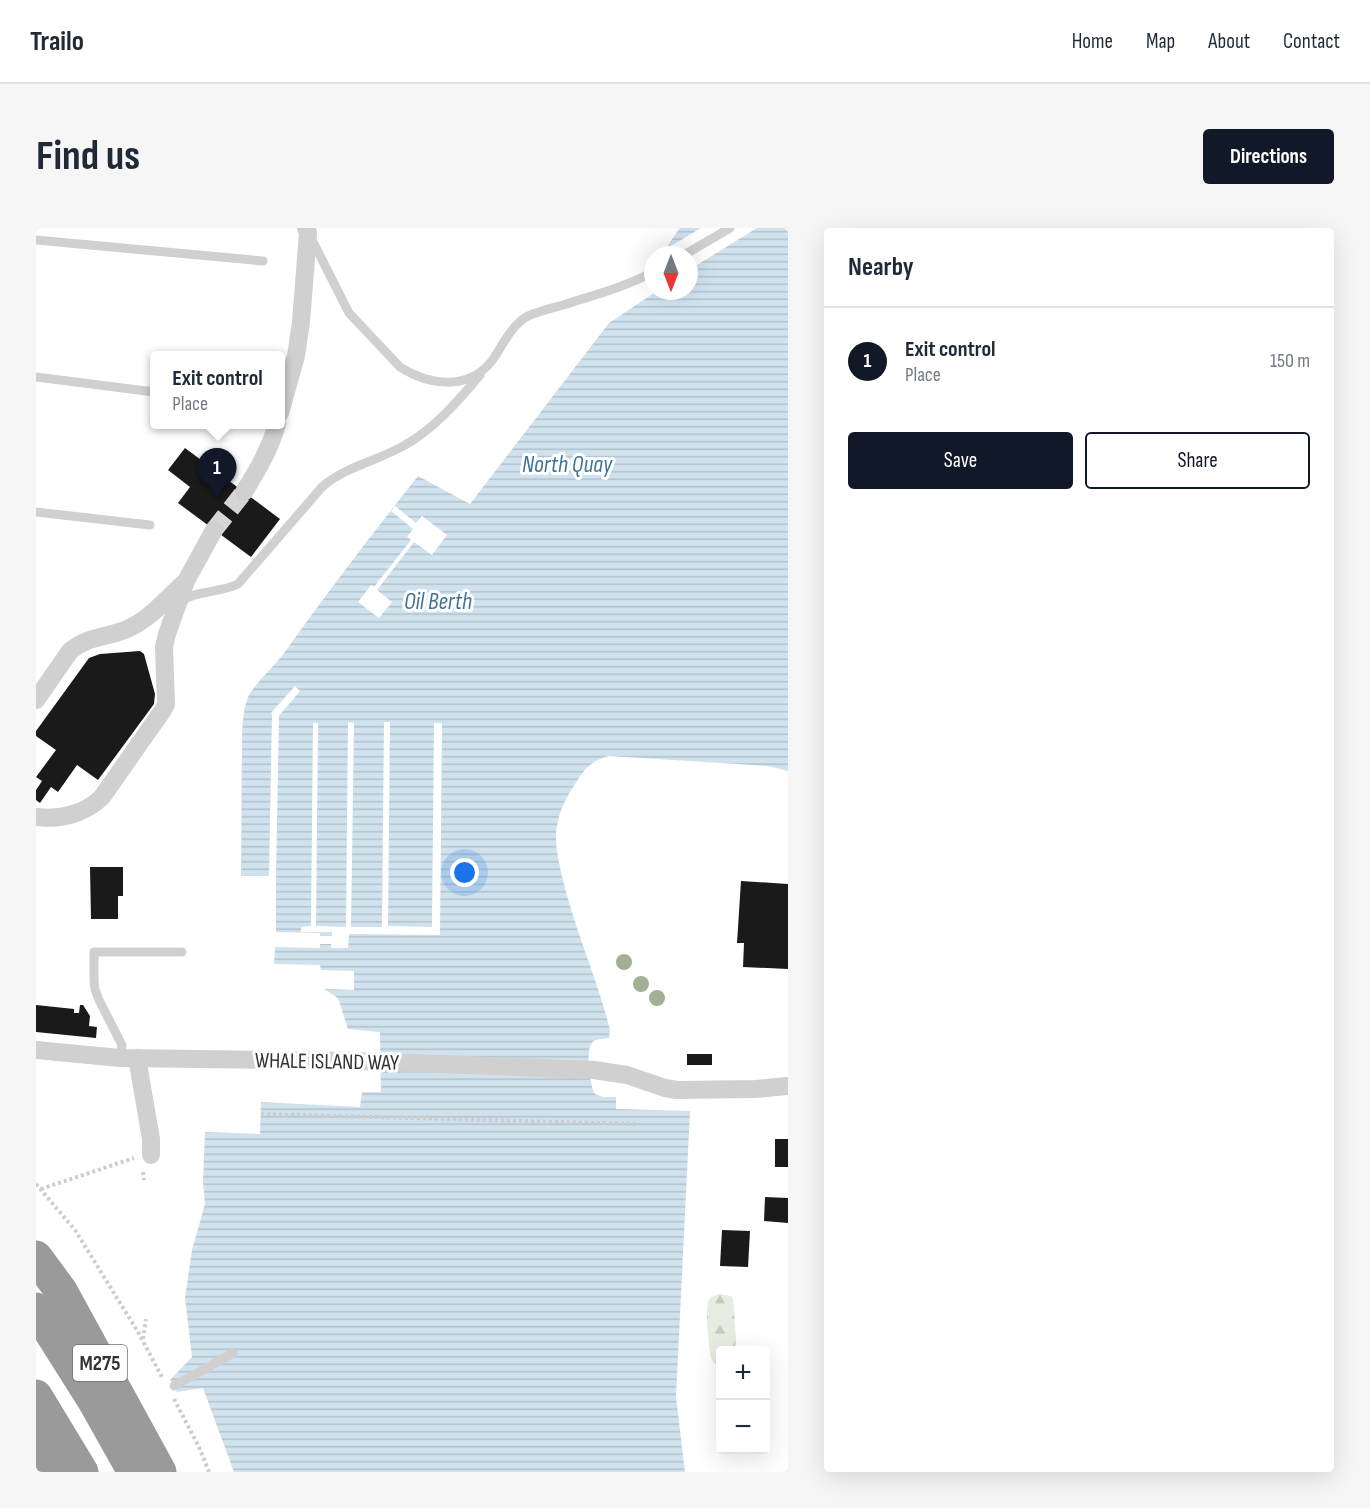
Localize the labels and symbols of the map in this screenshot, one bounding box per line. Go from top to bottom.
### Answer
north arrow [644,246,698,300]
pin: 1 [198,448,237,498]
water label: North Quay [522,450,613,479]
water label: Oil Berth [404,587,472,616]
your location [450,858,479,887]
street label: WHALE ISLAND WAY [255,1047,399,1077]
road number: M275 [73,1345,127,1381]

